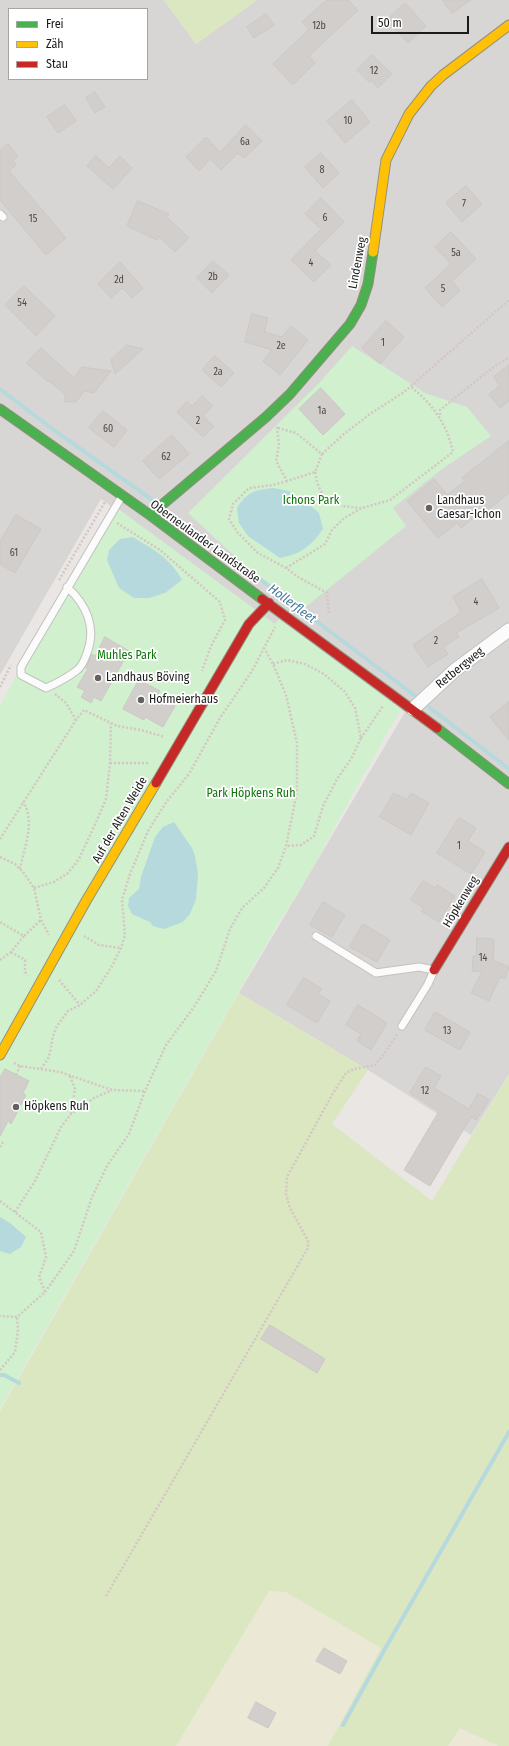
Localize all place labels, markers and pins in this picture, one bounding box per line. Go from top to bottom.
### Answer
place label: Landhaus Caesar-Ichon [437,494,501,522]
marker: Landhaus Caesar-Ichon [424,503,434,513]
place label: Landhaus Böving [106,671,189,685]
marker: Landhaus Böving [93,673,103,683]
place label: Hofmeierhaus [149,693,218,707]
marker: Hofmeierhaus [136,695,146,705]
place label: Höpkens Ruh [24,1100,89,1114]
marker: Höpkens Ruh [11,1102,21,1112]

